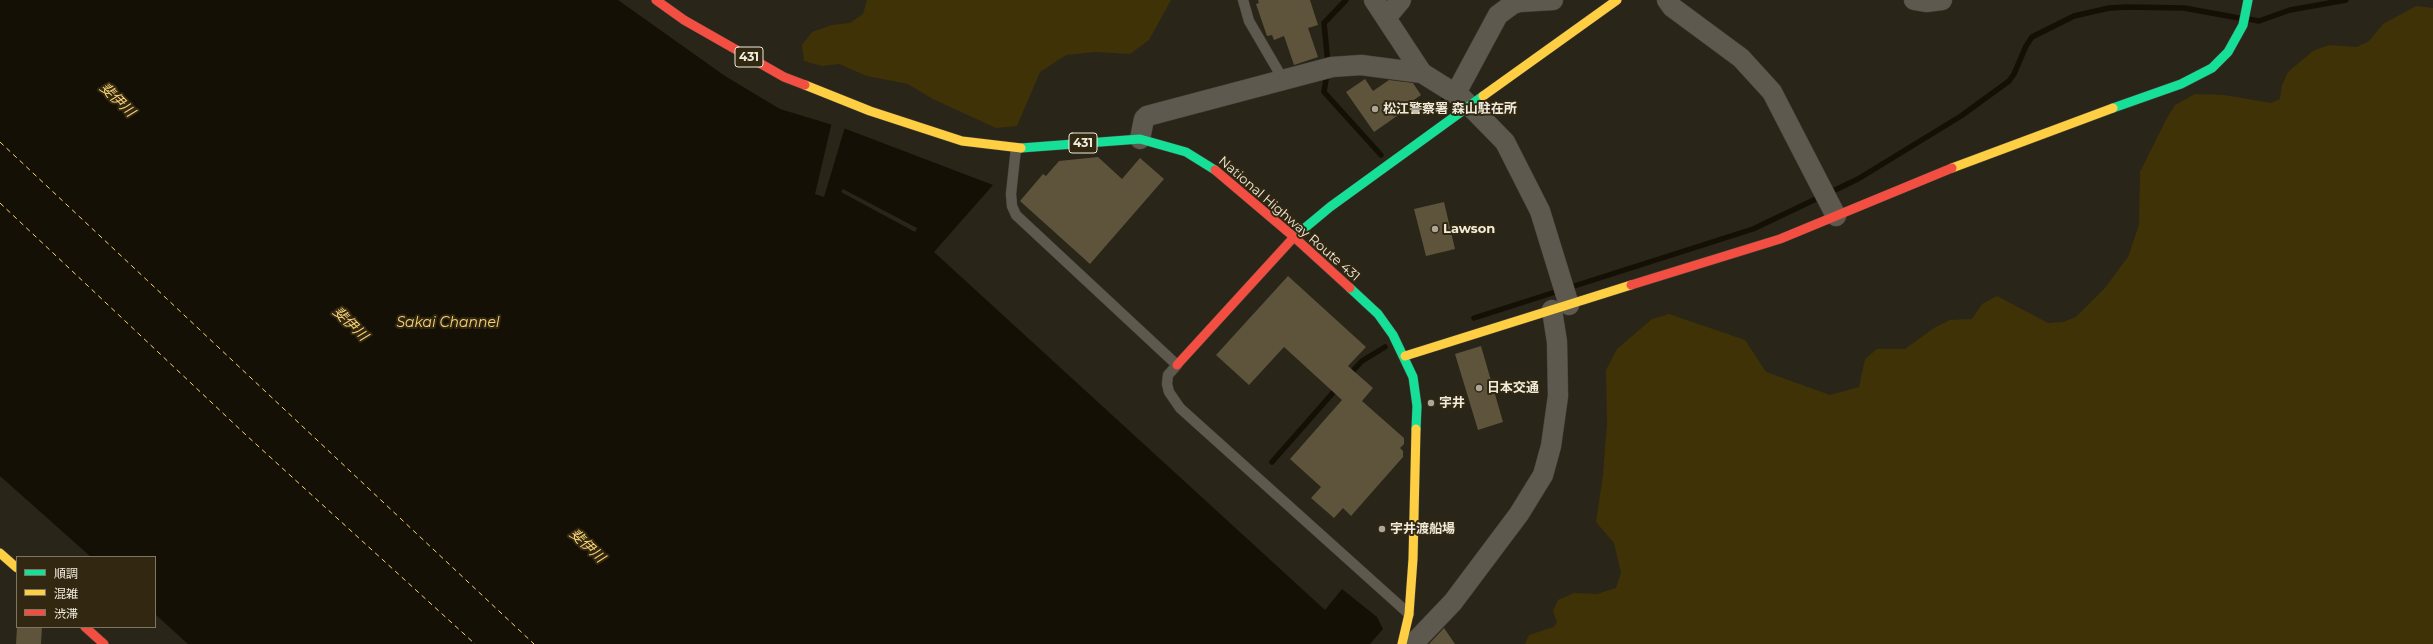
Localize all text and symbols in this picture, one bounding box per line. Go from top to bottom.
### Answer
road number: 431 [735,47,763,67]
water label: 斐伊川 [96,79,138,121]
place label: 松江警察署 森山駐在所 [1383,101,1517,117]
marker: 松江警察署 森山駐在所 [1370,104,1380,114]
road number: 431 [1069,133,1097,153]
street label: National Highway Route 431 [1215,153,1363,285]
place label: Lawson [1443,221,1495,237]
marker: Lawson [1430,224,1440,234]
water label: 斐伊川 [329,303,371,345]
water label: Sakai Channel [396,315,500,331]
place label: 日本交通 [1487,380,1539,396]
marker: 日本交通 [1474,383,1484,393]
place label: 宇井 [1439,395,1465,411]
marker: 宇井 [1426,398,1436,408]
place label: 宇井渡船場 [1390,521,1455,537]
marker: 宇井渡船場 [1377,524,1387,534]
water label: 斐伊川 [566,526,608,566]
legend [16,556,156,628]
text: 順調 [54,566,78,581]
text: 混雑 [54,586,78,601]
text: 渋滞 [54,606,78,621]

